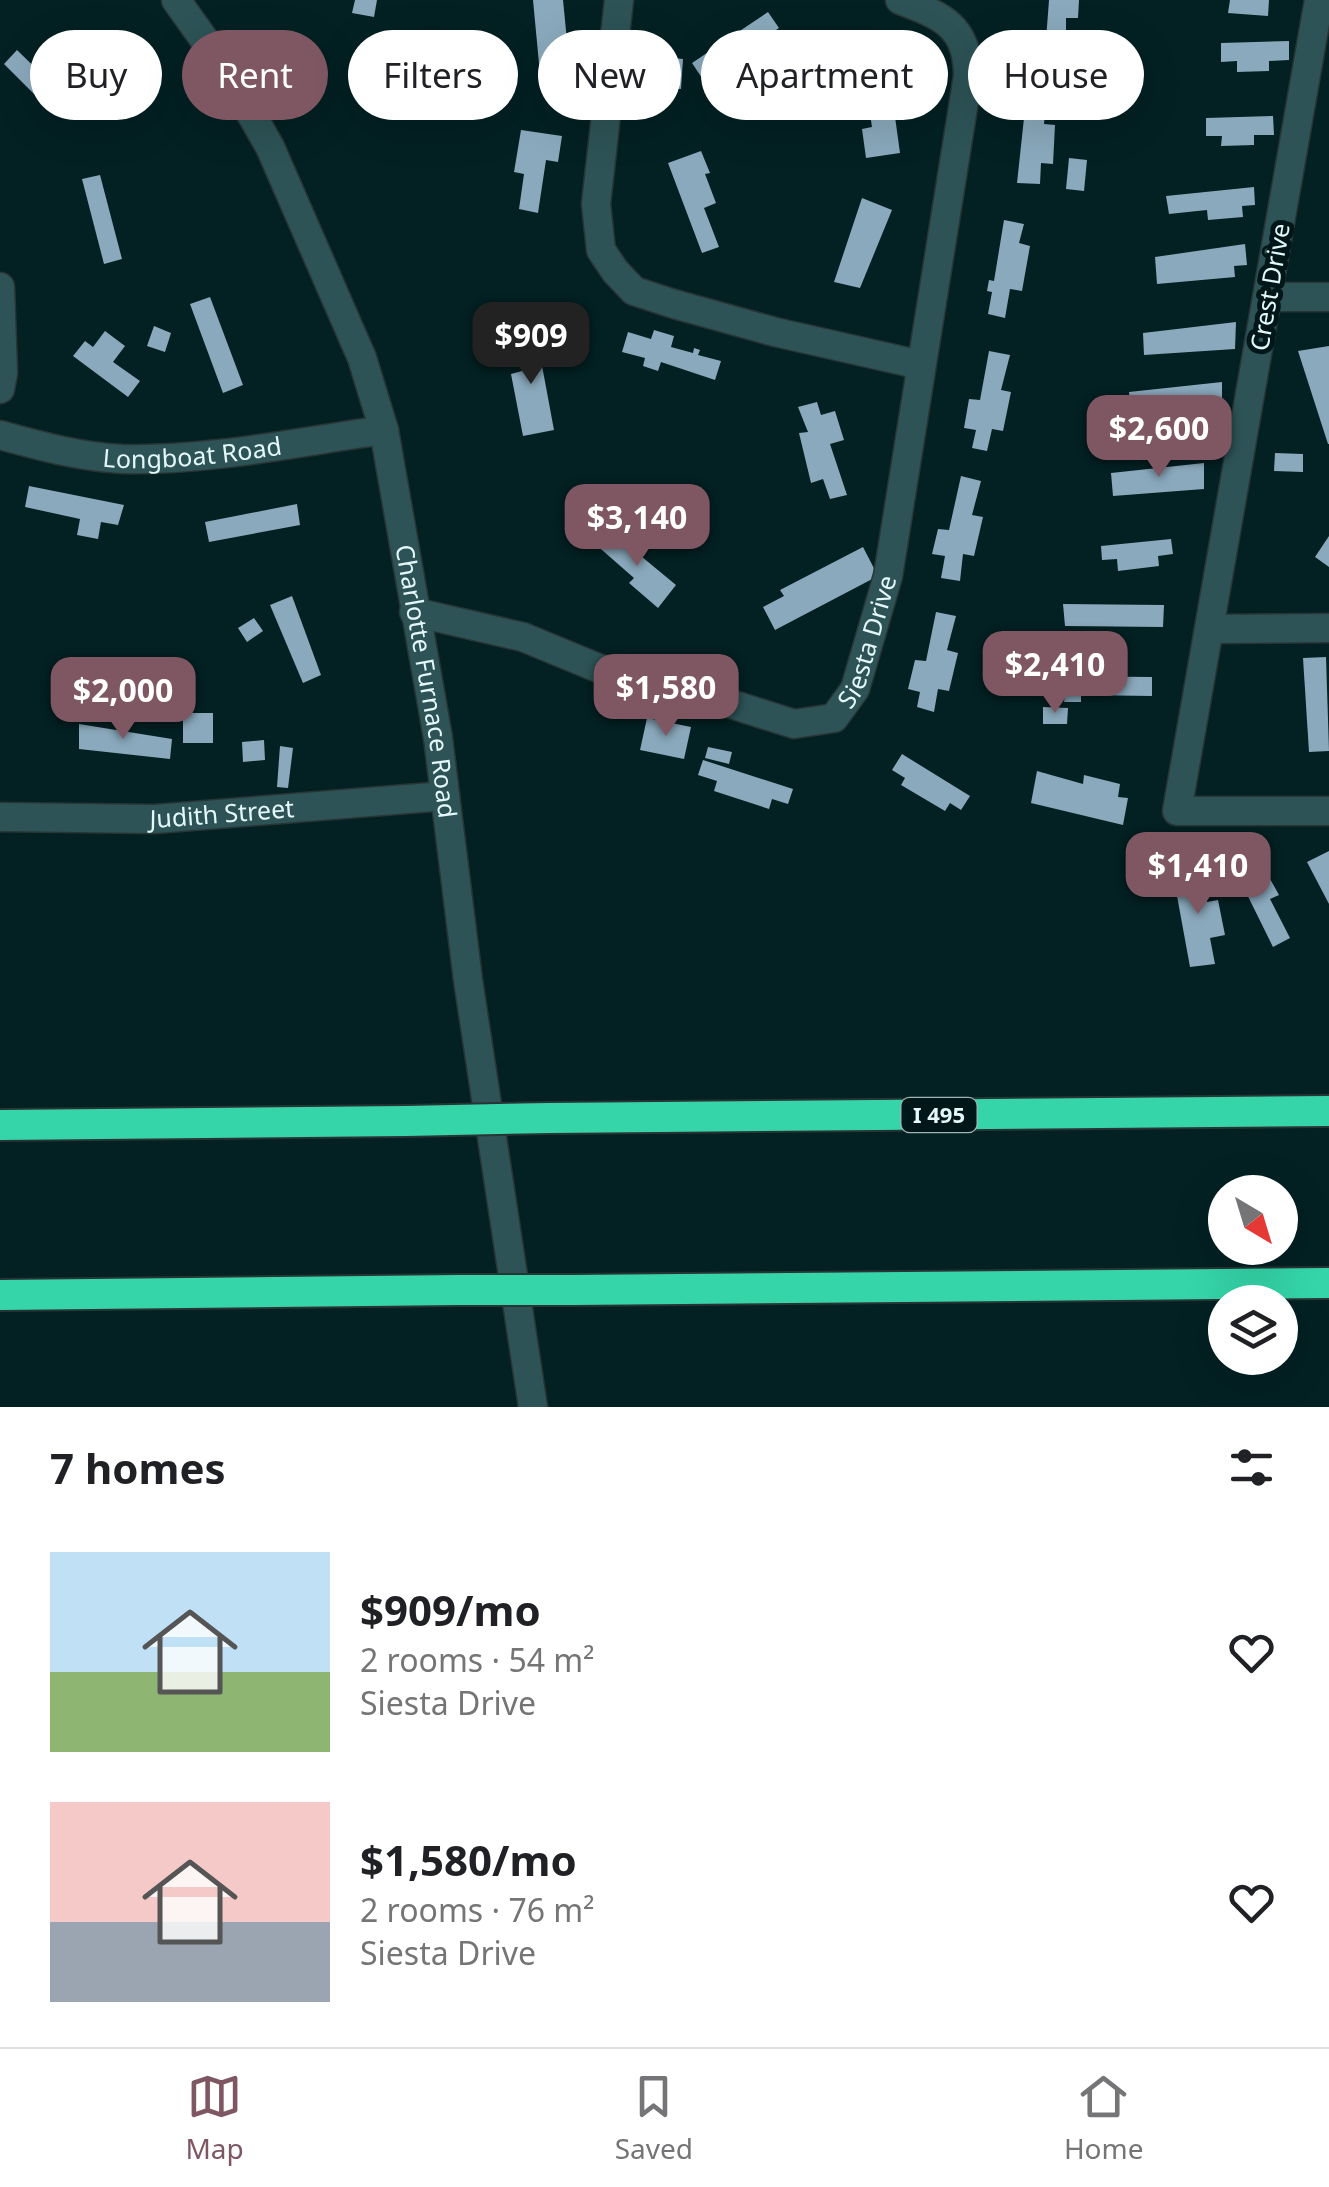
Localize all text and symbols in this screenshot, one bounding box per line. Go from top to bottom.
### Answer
chip: Buy [30,30,162,120]
chip: Rent [182,30,328,120]
chip: Filters [348,30,518,120]
chip: New [538,30,681,120]
chip: Apartment [701,30,948,120]
chip: House [968,30,1144,120]
street label: Crest Drive [1241,220,1297,353]
pin: $909 [472,302,590,387]
text: $909 [494,313,568,356]
pin: $2,600 [1078,395,1240,480]
text: $2,600 [1109,406,1209,449]
street label: Longboat Road [101,428,284,475]
pin: $3,140 [556,484,718,569]
text: $3,140 [587,495,687,538]
street label: Charlotte Furnace Road [388,542,466,820]
street label: Siesta Drive [829,571,903,715]
pin: $2,410 [974,631,1136,716]
text: $2,410 [1005,642,1105,685]
pin: $1,580 [585,654,747,739]
pin: $2,000 [42,657,204,742]
text: $1,580 [616,665,716,708]
text: $2,000 [73,668,173,711]
street label: Judith Street [147,790,295,835]
pin: $1,410 [1117,832,1279,917]
text: $1,410 [1148,843,1248,886]
road number: I 495 [902,1098,976,1132]
north arrow [1208,1175,1298,1265]
map controls [1208,1175,1298,1375]
button: layers [1208,1285,1298,1375]
text: 7 homes [50,1439,226,1496]
icon: filters [1224,1440,1279,1495]
text: $909/mo [360,1581,541,1638]
icon: home [130,1592,250,1712]
icon: heart [1224,1625,1279,1680]
text: 2 rooms · 54 m² [360,1638,594,1681]
text: Siesta Drive [360,1681,536,1724]
text: $1,580/mo [360,1831,577,1888]
icon: home [130,1842,250,1962]
icon: heart [1224,1875,1279,1930]
text: 2 rooms · 76 m² [360,1888,594,1931]
text: Siesta Drive [360,1931,536,1974]
tab: Map [185,2069,244,2167]
tab: Saved [615,2069,693,2167]
tab: Home [1064,2069,1144,2167]

